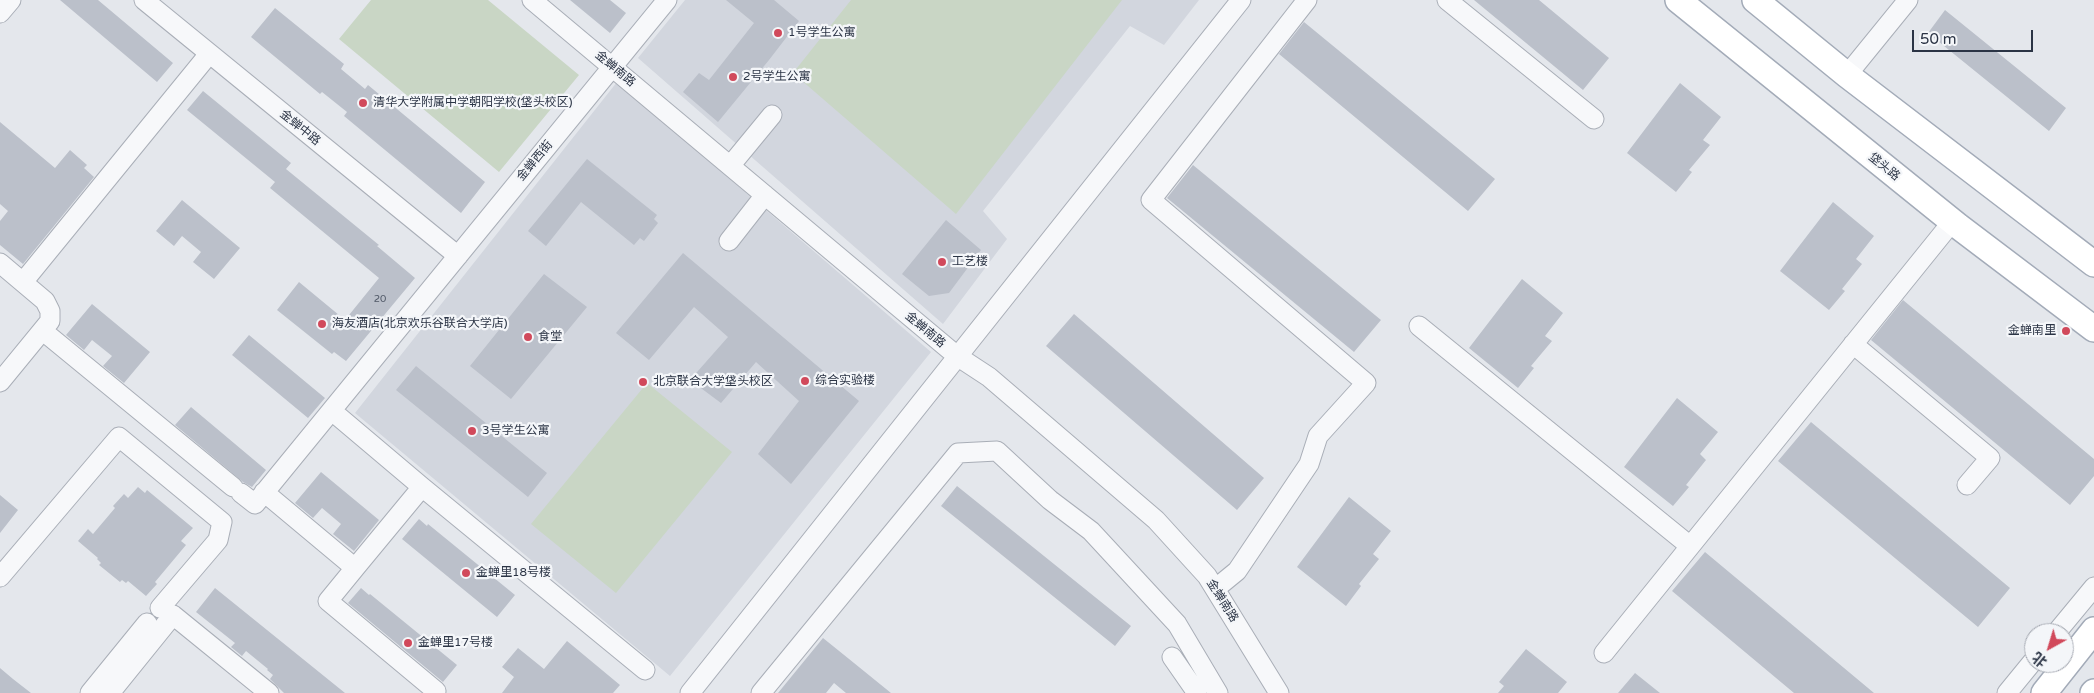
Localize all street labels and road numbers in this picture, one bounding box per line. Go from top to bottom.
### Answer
street label: 金蝉南路 [592,48,638,90]
street label: 金蝉中路 [277,107,323,149]
street label: 金蝉西街 [514,138,556,184]
street label: 垡头路 [1865,150,1903,184]
street label: 金蝉南路 [902,309,948,351]
street label: 金蝉南路 [1203,577,1241,625]

